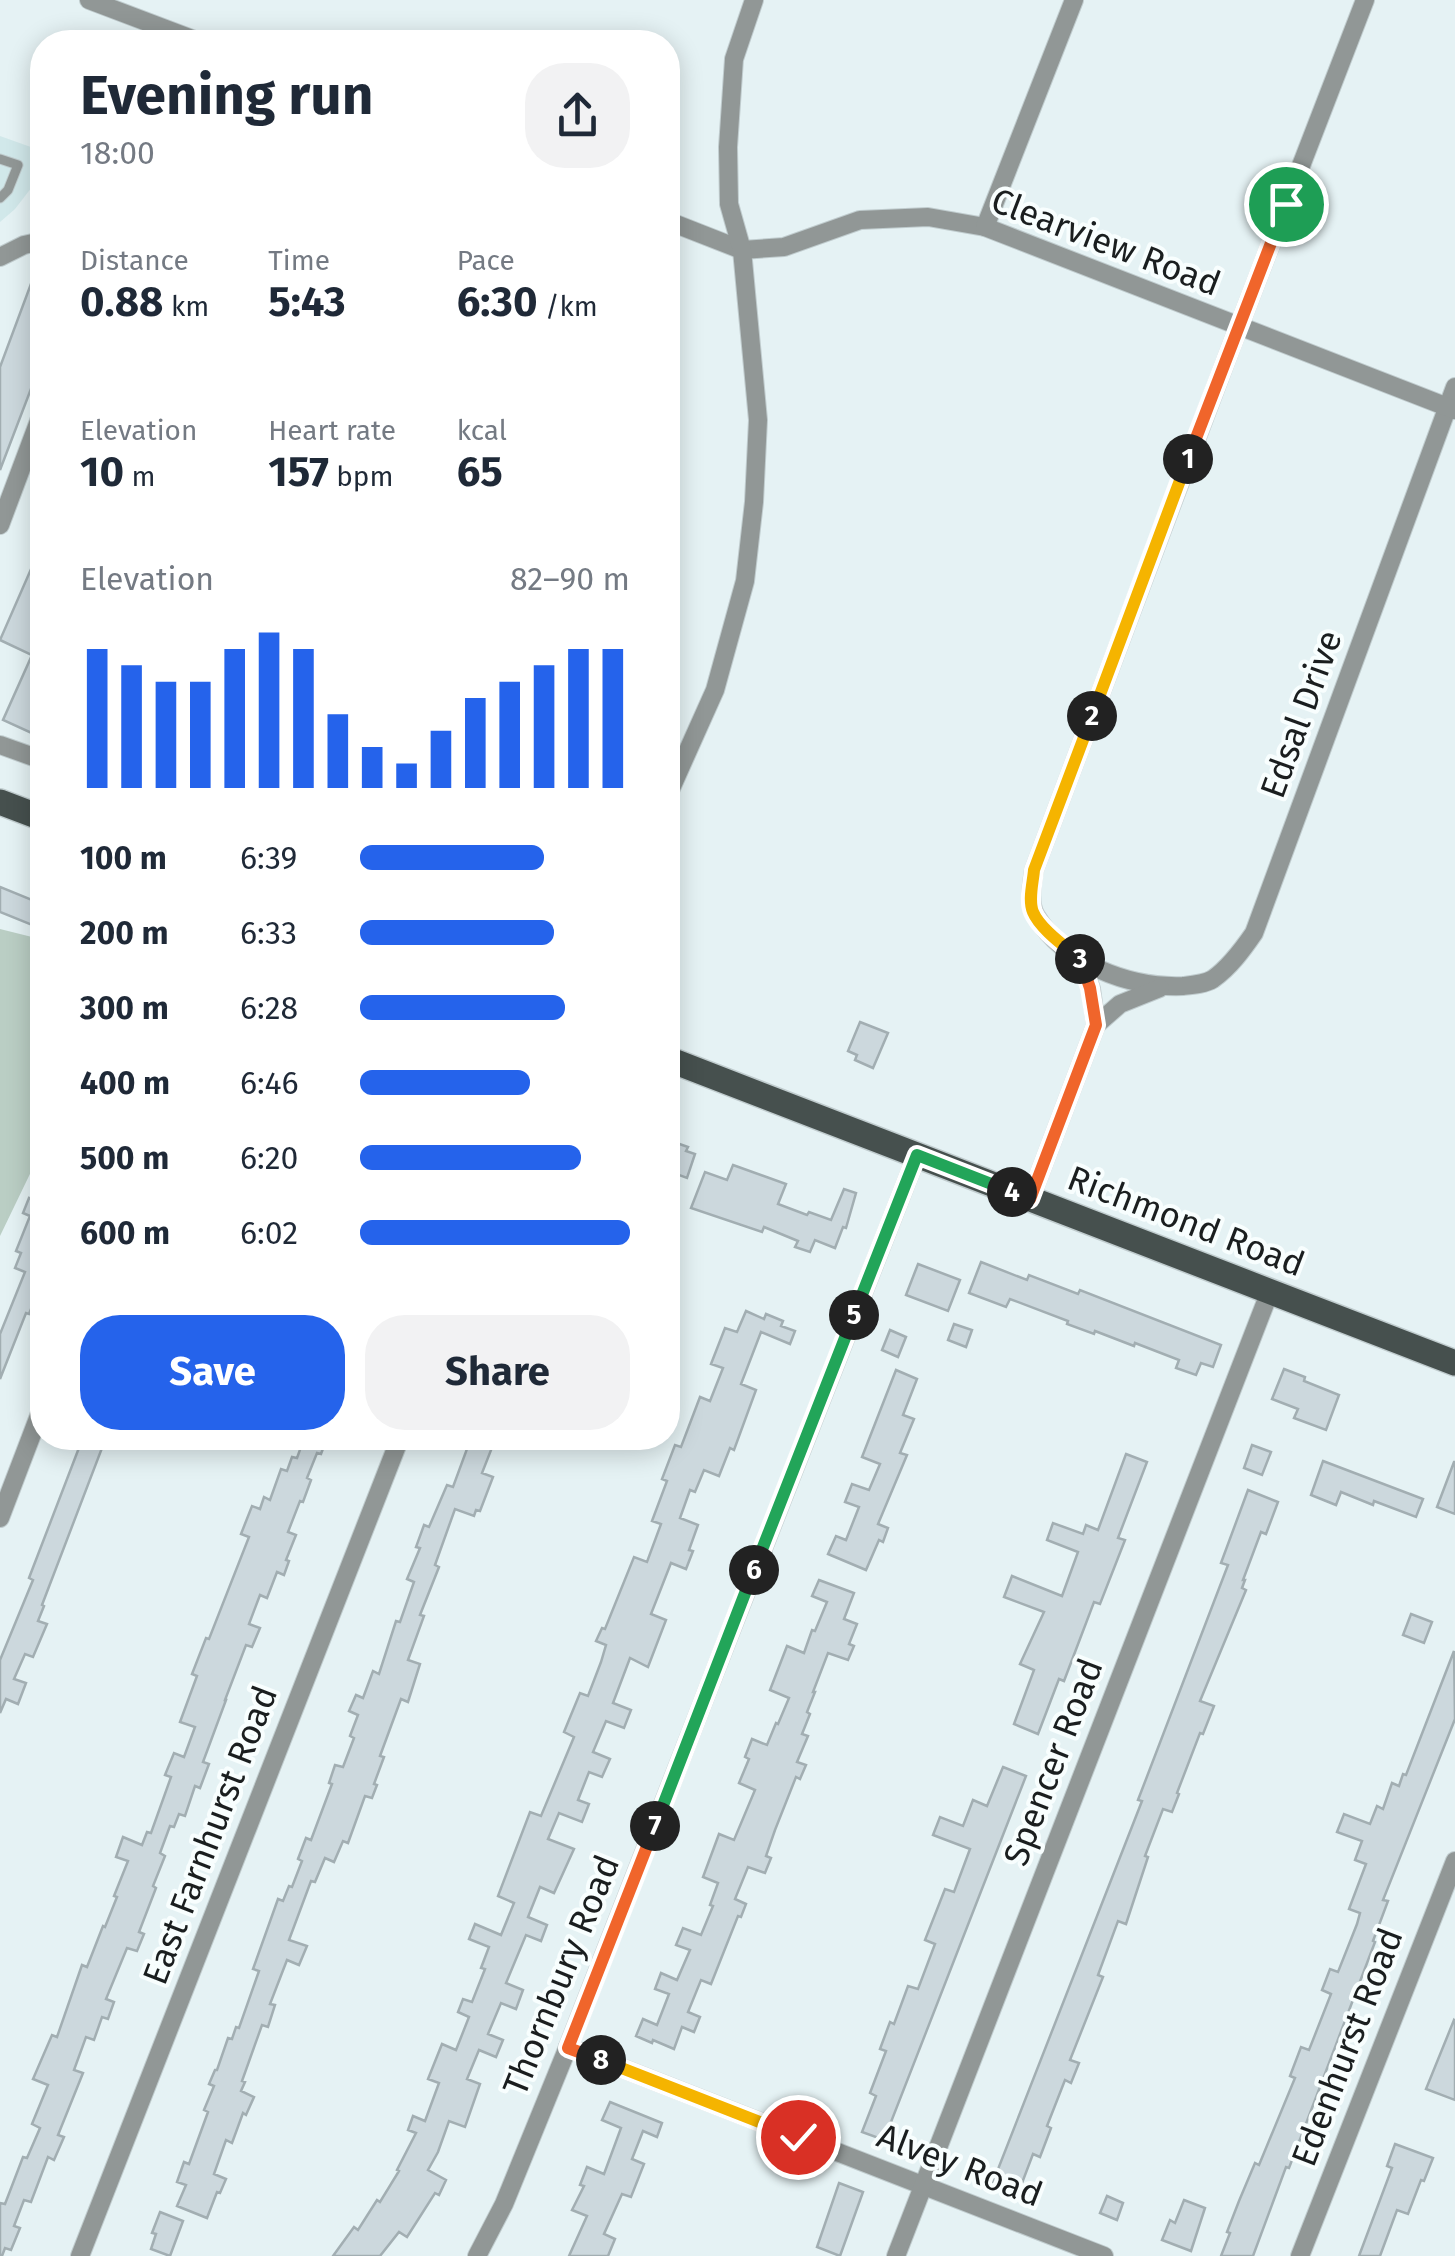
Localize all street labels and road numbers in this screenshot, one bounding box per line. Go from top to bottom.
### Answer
street label: Clearview Road [986,179,1226,305]
street label: Edsal Drive [1251,624,1351,804]
street label: Richmond Road [1062,1157,1310,1285]
street label: Spencer Road [994,1653,1112,1871]
street label: East Farnhurst Road [134,1680,286,1990]
street label: Thornbury Road [494,1849,628,2101]
street label: Edenhurst Road [1282,1922,1412,2172]
street label: Alvey Road [872,2114,1048,2216]

